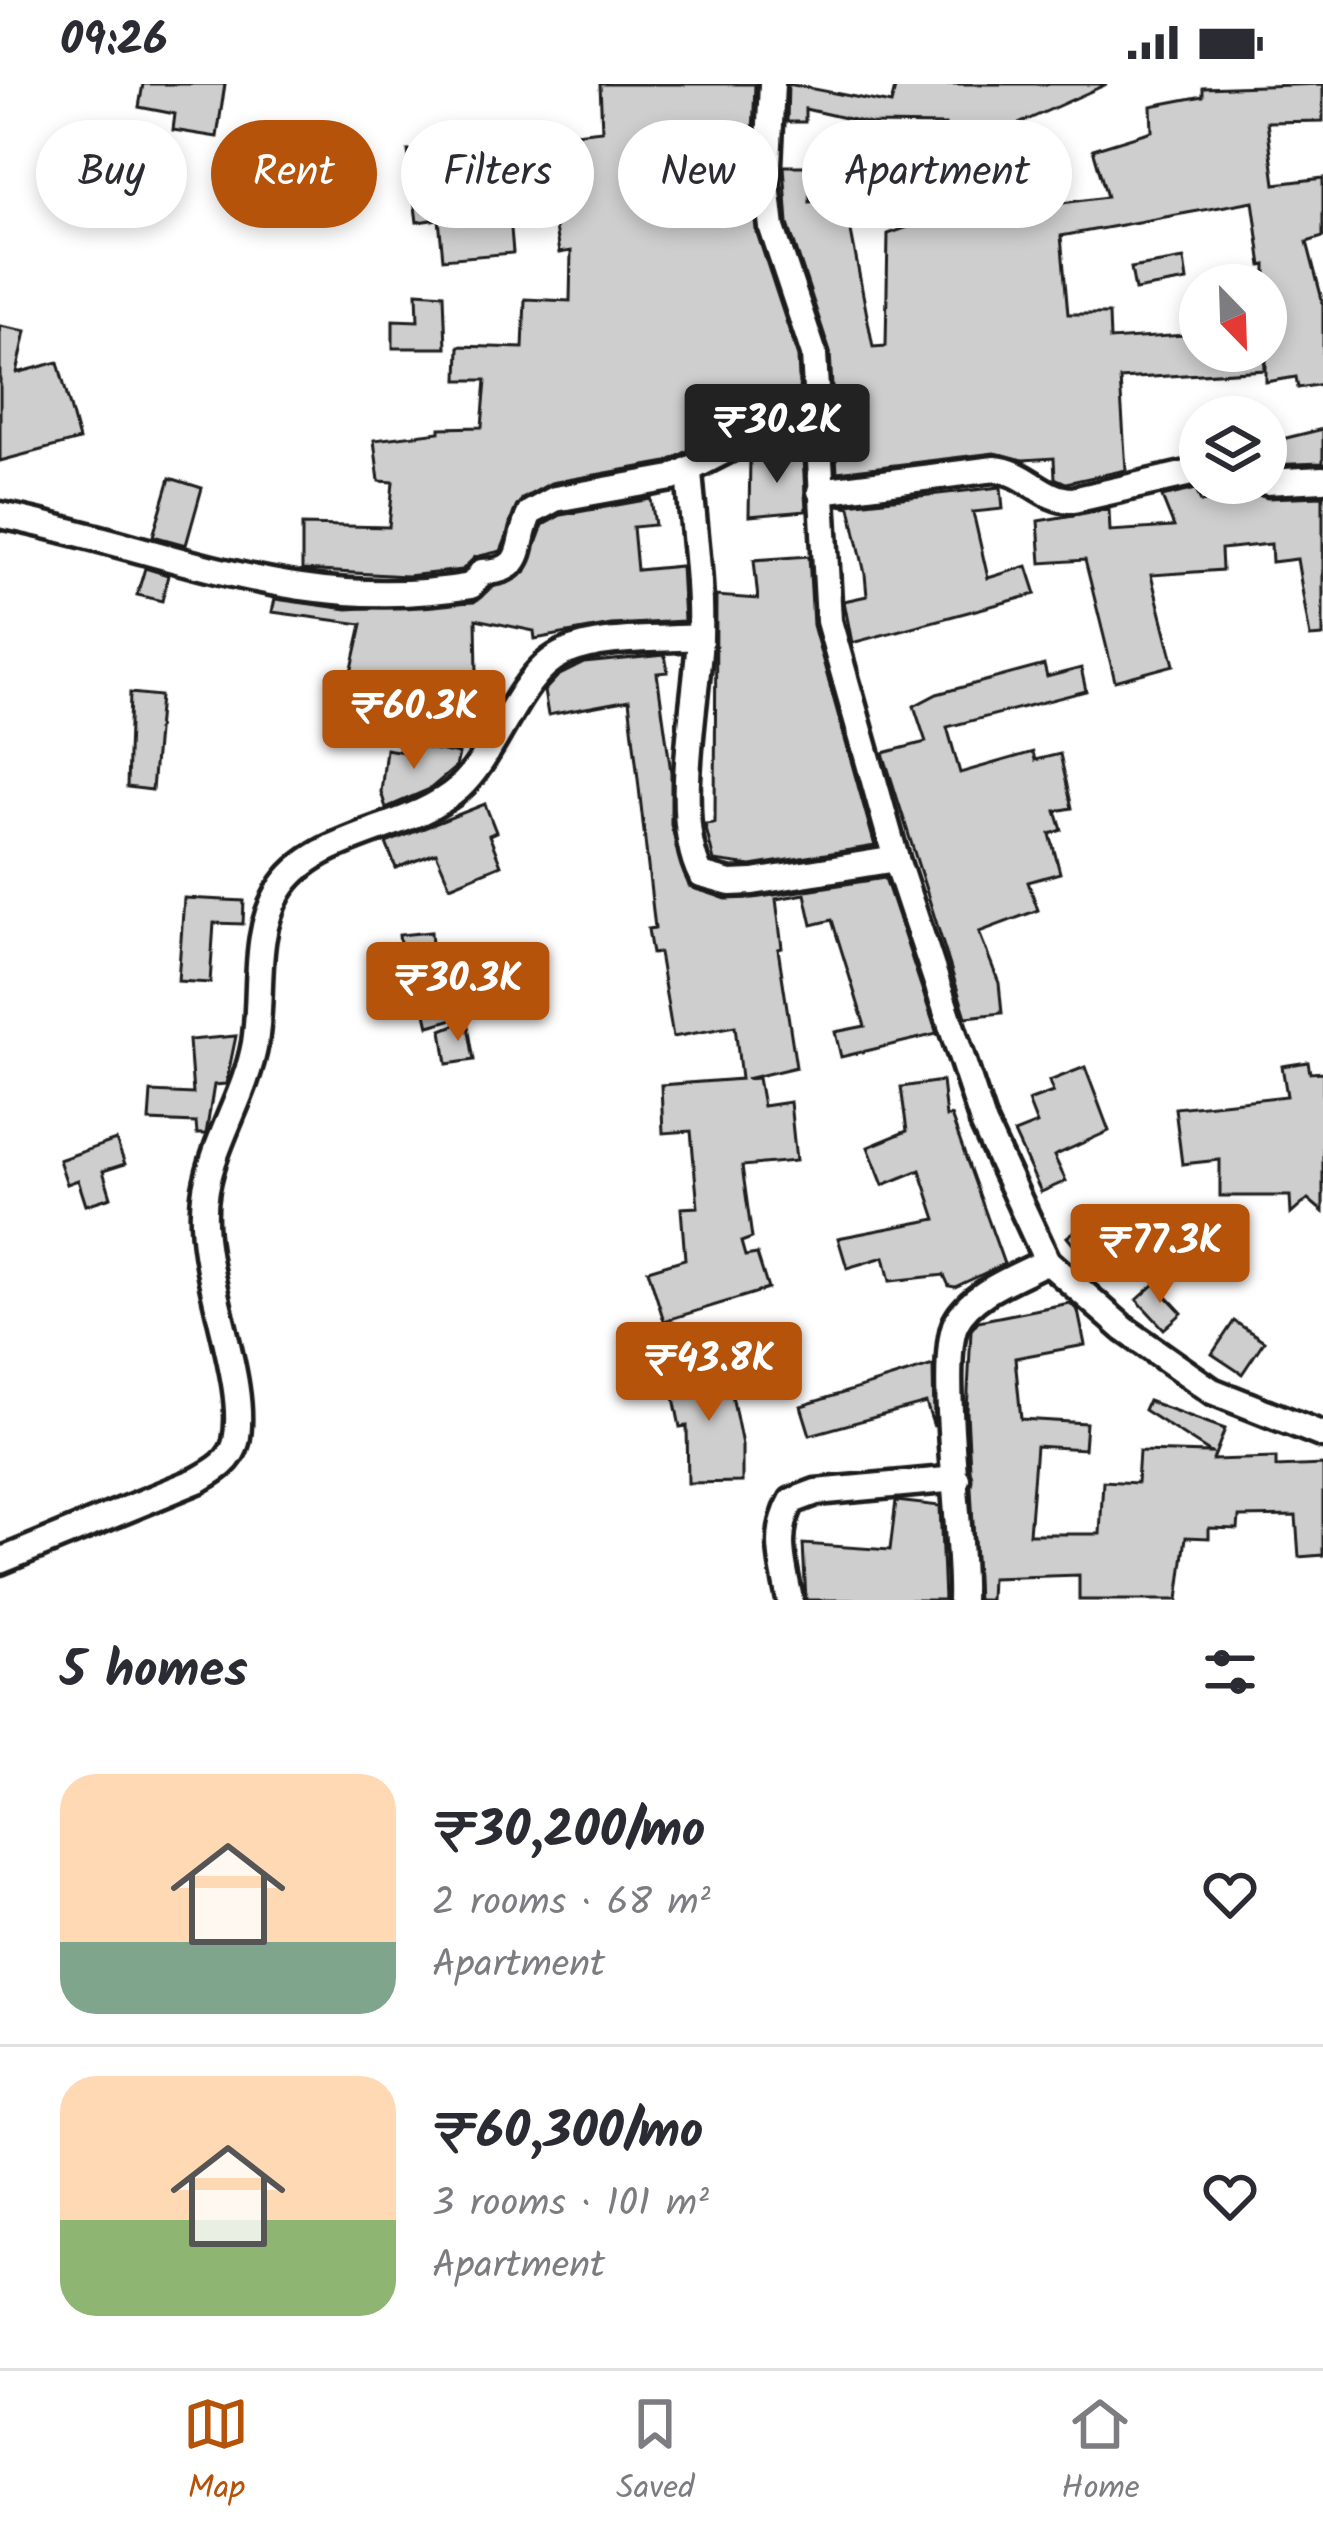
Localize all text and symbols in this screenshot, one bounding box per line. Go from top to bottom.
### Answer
text: 09:26 [60,6,168,78]
chip: Buy [36,120,187,228]
chip: Rent [211,120,377,228]
chip: Filters [401,120,594,228]
chip: New [618,120,778,228]
chip: Apartment [802,120,1072,228]
north arrow [1179,264,1287,372]
map controls [1179,264,1287,504]
pin: ₹30.2K [679,384,875,486]
text: ₹30.2K [712,392,842,454]
button: layers [1179,396,1287,504]
pin: ₹60.3K [316,670,512,772]
text: ₹60.3K [349,678,479,740]
pin: ₹30.3K [360,942,556,1044]
text: ₹30.3K [393,950,523,1012]
pin: ₹77.3K [1062,1204,1258,1306]
text: ₹77.3K [1098,1212,1222,1274]
pin: ₹43.8K [611,1322,807,1424]
text: ₹43.8K [643,1330,775,1392]
text: 5 homes [60,1632,248,1713]
icon: filters [1197,1639,1263,1705]
text: ₹30,200/mo [432,1792,705,1873]
icon: home [156,1822,300,1966]
icon: heart [1197,1861,1263,1927]
text: 2 rooms · 68 m² [432,1873,711,1935]
text: Apartment [432,1935,605,1997]
text: ₹60,300/mo [432,2093,703,2174]
icon: home [156,2124,300,2268]
icon: heart [1197,2163,1263,2229]
text: 3 rooms · 101 m² [432,2174,709,2236]
text: Apartment [432,2236,605,2298]
tab: Map [183,2391,249,2516]
tab: Saved [616,2391,695,2516]
tab: Home [1061,2391,1140,2516]

